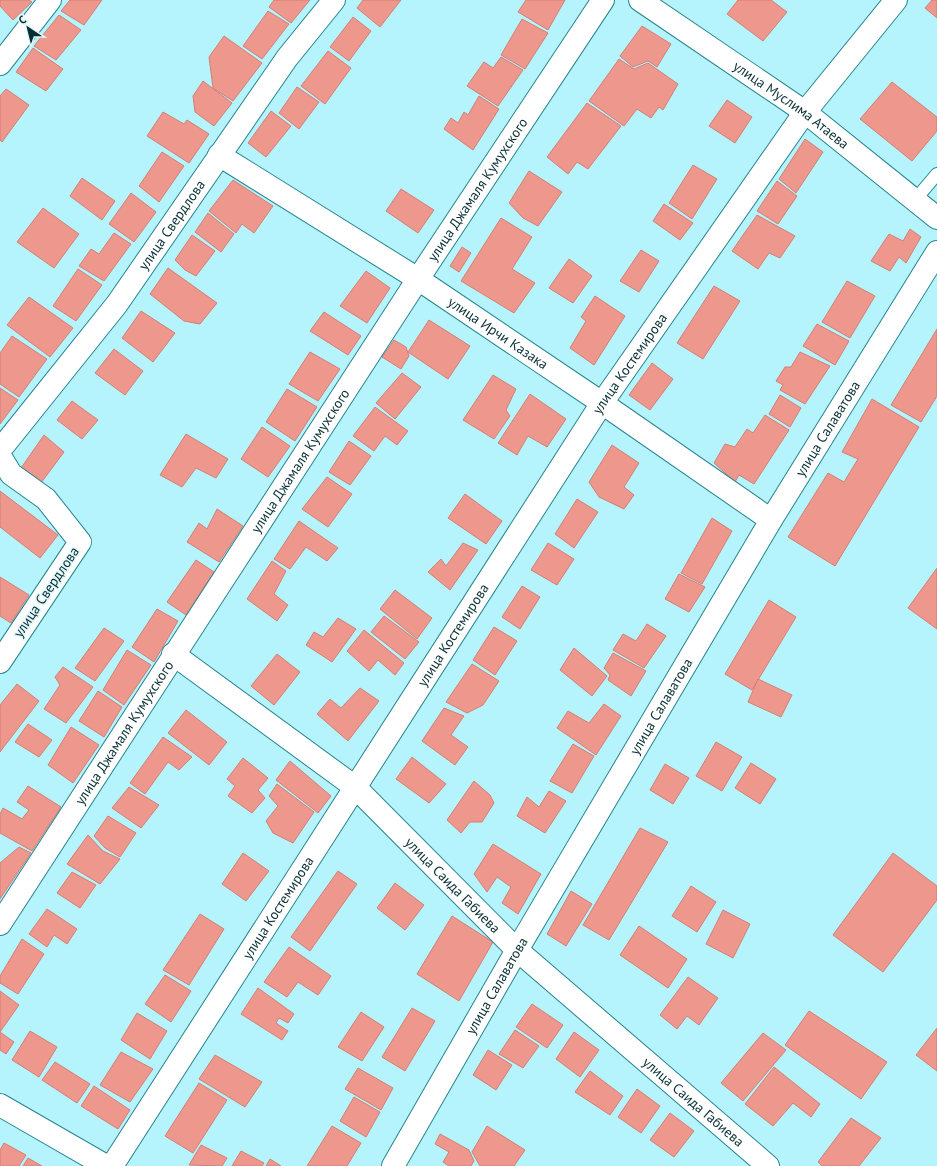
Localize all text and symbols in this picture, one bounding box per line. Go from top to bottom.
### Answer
north arrow [8,8,48,48]
text: С [16,12,29,27]
street label: улица Муслима Атаева [730,57,853,153]
street label: улица Джамаля Кумухского [423,114,531,265]
street label: улица Свердлова [134,176,209,273]
street label: улица Ирчи Казака [444,293,552,373]
street label: улица Костемирова [588,310,671,417]
street label: улица Салаватова [791,377,864,480]
street label: улица Джамаля Кумухского [247,385,354,536]
street label: улица Свердлова [9,543,83,641]
street label: улица Костемирова [413,580,493,690]
street label: улица Салаватова [625,655,696,758]
street label: улица Джамаля Кумухского [71,657,177,808]
street label: улица Саида Габиева [401,833,504,937]
street label: улица Костемирова [238,853,318,963]
street label: улица Салаватова [462,934,532,1037]
street label: улица Саида Габиева [639,1053,748,1150]

